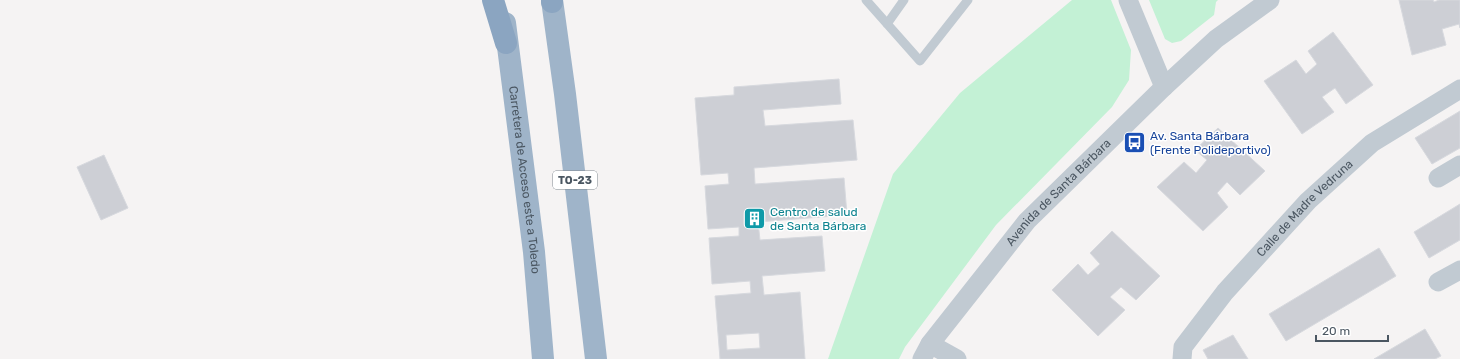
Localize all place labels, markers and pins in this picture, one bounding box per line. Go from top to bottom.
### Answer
place label: Av. Santa Bárbara (Frente Polideportivo) [1150,129,1271,157]
bus stop icon: Av. Santa Bárbara (Frente Polideportivo) [1121,130,1147,156]
place label: Centro de salud de Santa Bárbara [770,205,866,233]
building icon: Centro de salud de Santa Bárbara [742,206,768,232]

